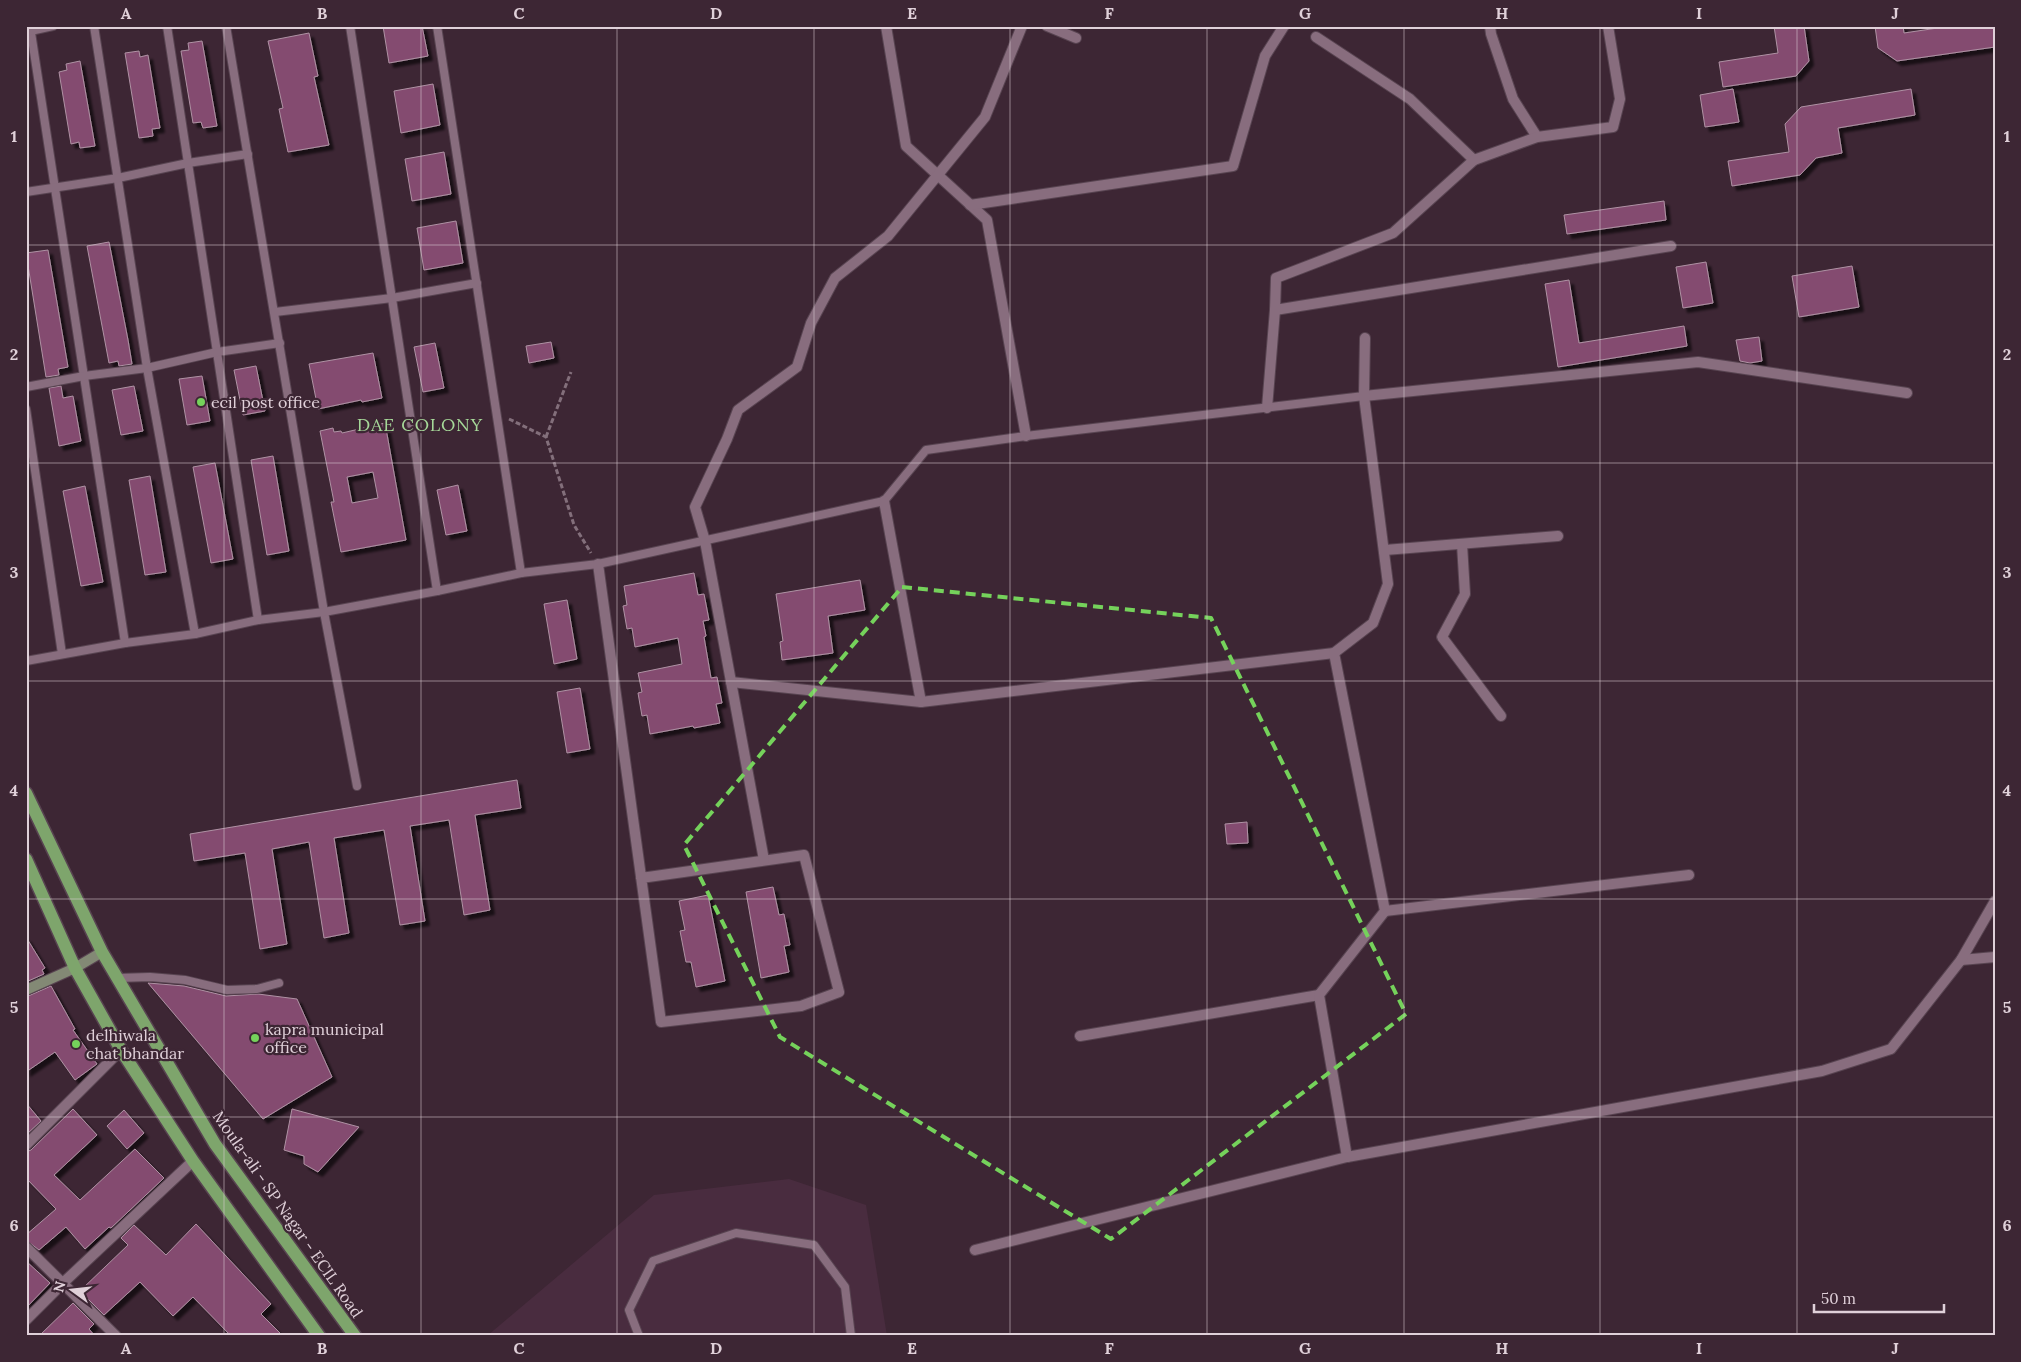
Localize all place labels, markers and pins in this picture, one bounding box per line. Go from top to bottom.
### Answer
place label: ecil post office [211,392,320,412]
marker: ecil post office [195,396,207,408]
place label: kapra municipal office [265,1019,384,1057]
place label: delhiwala chat bhandar [86,1025,184,1063]
marker: kapra municipal office [249,1032,261,1044]
marker: delhiwala chat bhandar [70,1038,82,1050]

